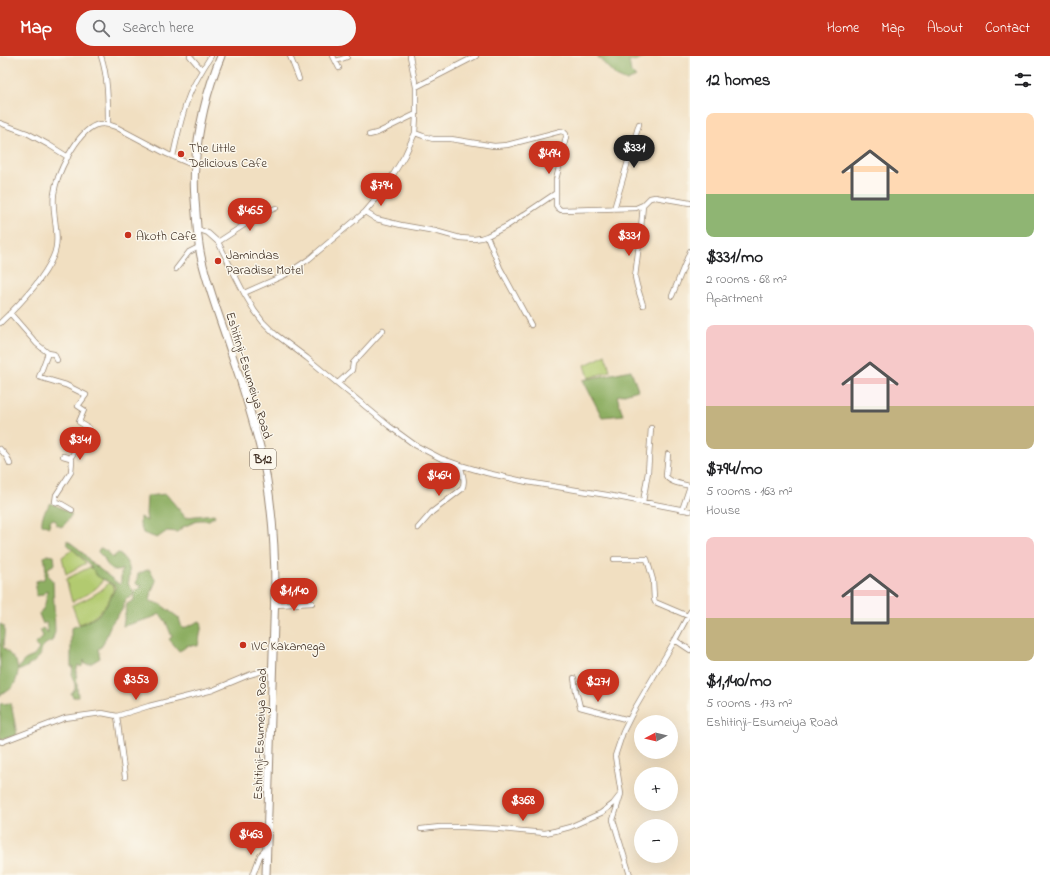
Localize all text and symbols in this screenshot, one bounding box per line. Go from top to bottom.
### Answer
search box [76,10,356,46]
text: Map [20,15,52,42]
icon: search [90,17,112,39]
text: Search here [122,17,194,39]
text: Home [827,18,859,39]
text: Map [881,18,905,39]
text: About [927,18,963,39]
text: Contact [985,18,1030,39]
text: 12 homes [706,68,770,93]
icon: filters [1012,69,1034,91]
pin: $331 [610,135,658,169]
text: $331 [623,138,645,157]
place label: The Little Delicious Cafe [188,139,267,173]
icon: home [834,139,906,211]
pin: $494 [525,141,573,175]
text: $494 [538,144,560,163]
marker: The Little Delicious Cafe [176,149,186,159]
pin: $794 [357,173,405,207]
text: $794 [370,176,392,195]
pin: $465 [226,198,274,232]
text: $465 [237,201,263,220]
pin: $331 [605,223,653,257]
text: $331 [618,226,640,245]
place label: Akoth Cafe [136,227,196,246]
marker: Akoth Cafe [123,230,133,240]
text: $331/mo [706,245,763,270]
place label: Jamindas Paradise Motel [226,246,303,280]
marker: Jamindas Paradise Motel [213,256,223,266]
text: 2 rooms · 68 m² [706,270,787,289]
text: Apartment [706,289,763,308]
street label: Eshitinji-Esumeiya Road [219,310,277,442]
icon: home [834,351,906,423]
pin: $341 [56,427,104,461]
text: $341 [69,430,91,449]
road number: B12 [250,449,276,469]
text: $794/mo [706,457,763,482]
pin: $464 [415,463,463,497]
text: $464 [427,466,451,485]
text: 5 rooms · 163 m² [706,482,793,501]
text: House [706,501,740,520]
icon: home [834,563,906,635]
pin: $1,140 [261,578,327,612]
text: $1,140 [279,581,309,600]
place label: IVC Kakamega [251,637,325,657]
marker: IVC Kakamega [238,640,248,650]
pin: $353 [112,667,160,701]
street label: Eshitinji-Esumeiya Road [249,667,273,800]
pin: $271 [574,669,622,703]
text: $1,140/mo [706,669,772,694]
text: $353 [123,670,149,689]
text: $271 [586,672,610,691]
text: 5 rooms · 173 m² [706,694,792,713]
text: Eshitinji-Esumeiya Road [706,713,838,732]
north arrow [634,715,678,759]
map controls [634,715,678,863]
button: + [634,767,678,811]
pin: $368 [499,788,547,822]
text: $368 [511,791,535,810]
button: − [634,819,678,863]
pin: $463 [227,822,275,856]
text: $463 [239,825,263,844]

